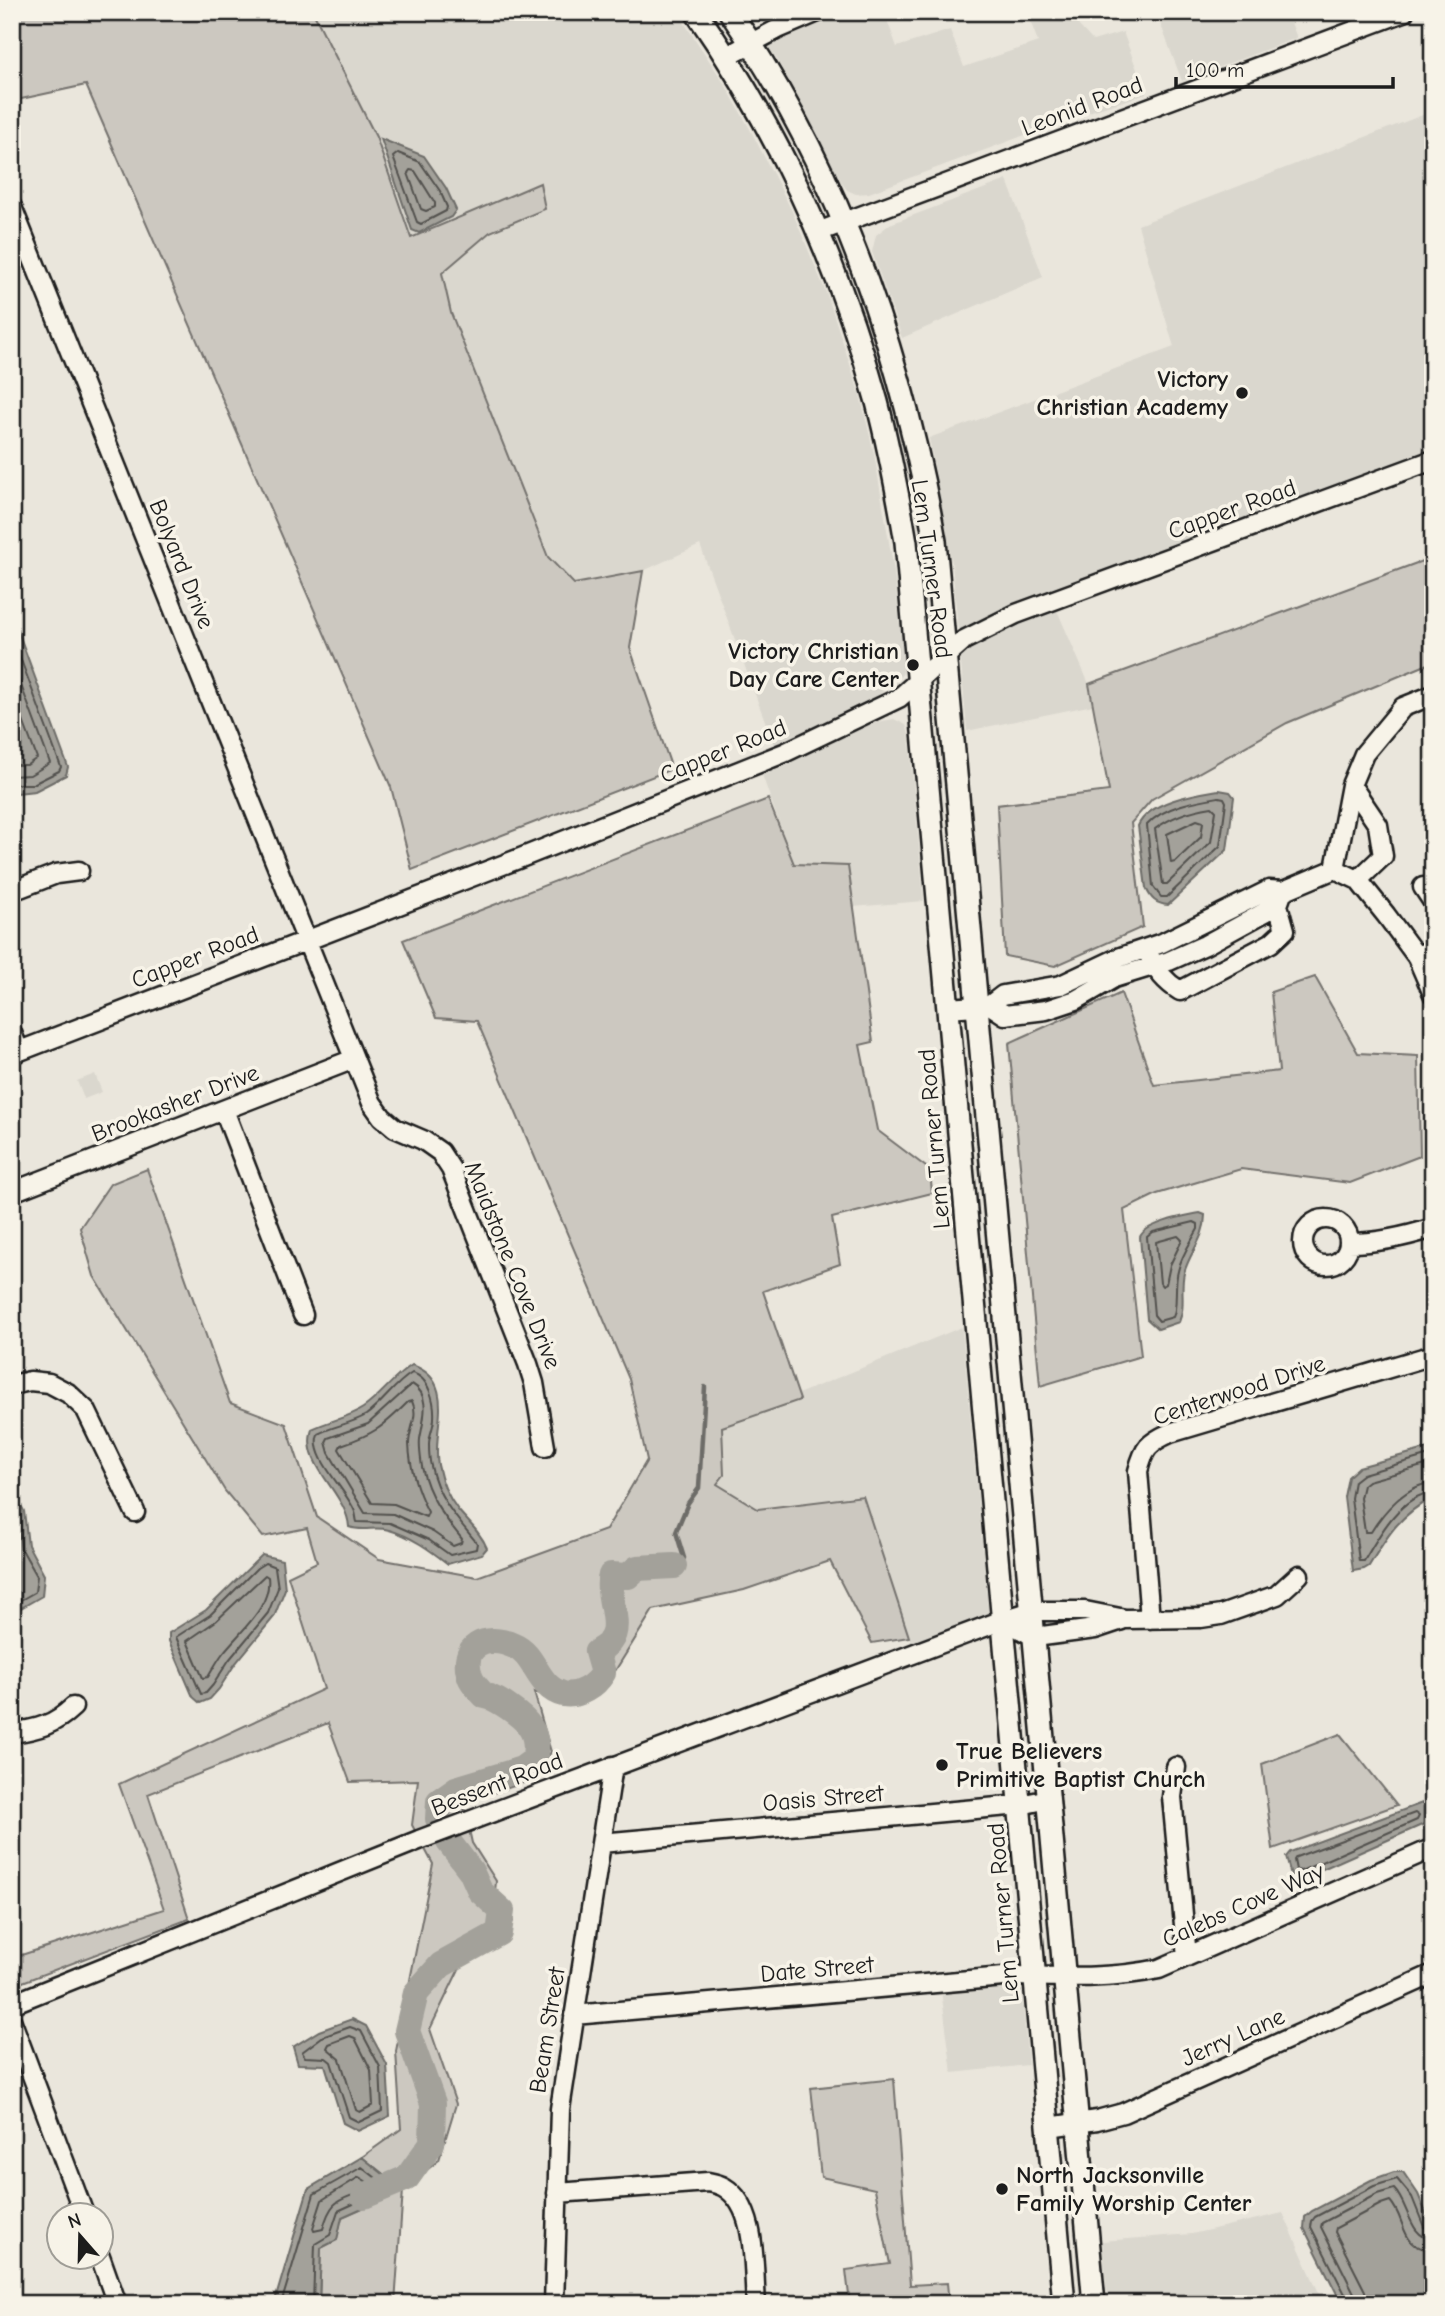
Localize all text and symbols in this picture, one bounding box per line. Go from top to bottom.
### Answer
scale bar [1176,46,1392,90]
text: 100 m [1186,58,1244,82]
street label: Leonid Road [1017,70,1147,142]
place label: Victory Christian Academy [1037,365,1228,421]
marker: Victory Christian Academy [1234,385,1250,401]
street label: Capper Road [1164,473,1300,545]
street label: Lem Turner Road [906,478,958,660]
street label: Bolyard Drive [143,495,221,633]
place label: Victory Christian Day Care Center [728,637,899,693]
marker: Victory Christian Day Care Center [905,657,921,673]
street label: Capper Road [656,713,790,789]
street label: Capper Road [127,920,263,994]
street label: Lem Turner Road [912,1048,956,1230]
street label: Brookasher Drive [87,1058,263,1148]
street label: Maidstone Cove Drive [459,1157,567,1373]
street label: Centerwood Drive [1149,1349,1329,1431]
place label: True Believers Primitive Baptist Church [956,1737,1206,1793]
street label: Bessent Road [427,1746,567,1822]
marker: True Believers Primitive Baptist Church [934,1757,950,1773]
street label: Oasis Street [761,1779,886,1817]
street label: Lem Turner Road [981,1822,1025,2004]
street label: Calebs Cove Way [1158,1857,1328,1953]
street label: Date Street [759,1950,876,1988]
street label: Beam Street [523,1964,571,2095]
street label: Jerry Lane [1177,2002,1289,2072]
place label: North Jacksonville Family Worship Center [1016,2161,1252,2217]
marker: North Jacksonville Family Worship Center [994,2181,1010,2197]
north arrow [46,2200,116,2270]
text: N [65,2209,84,2233]

